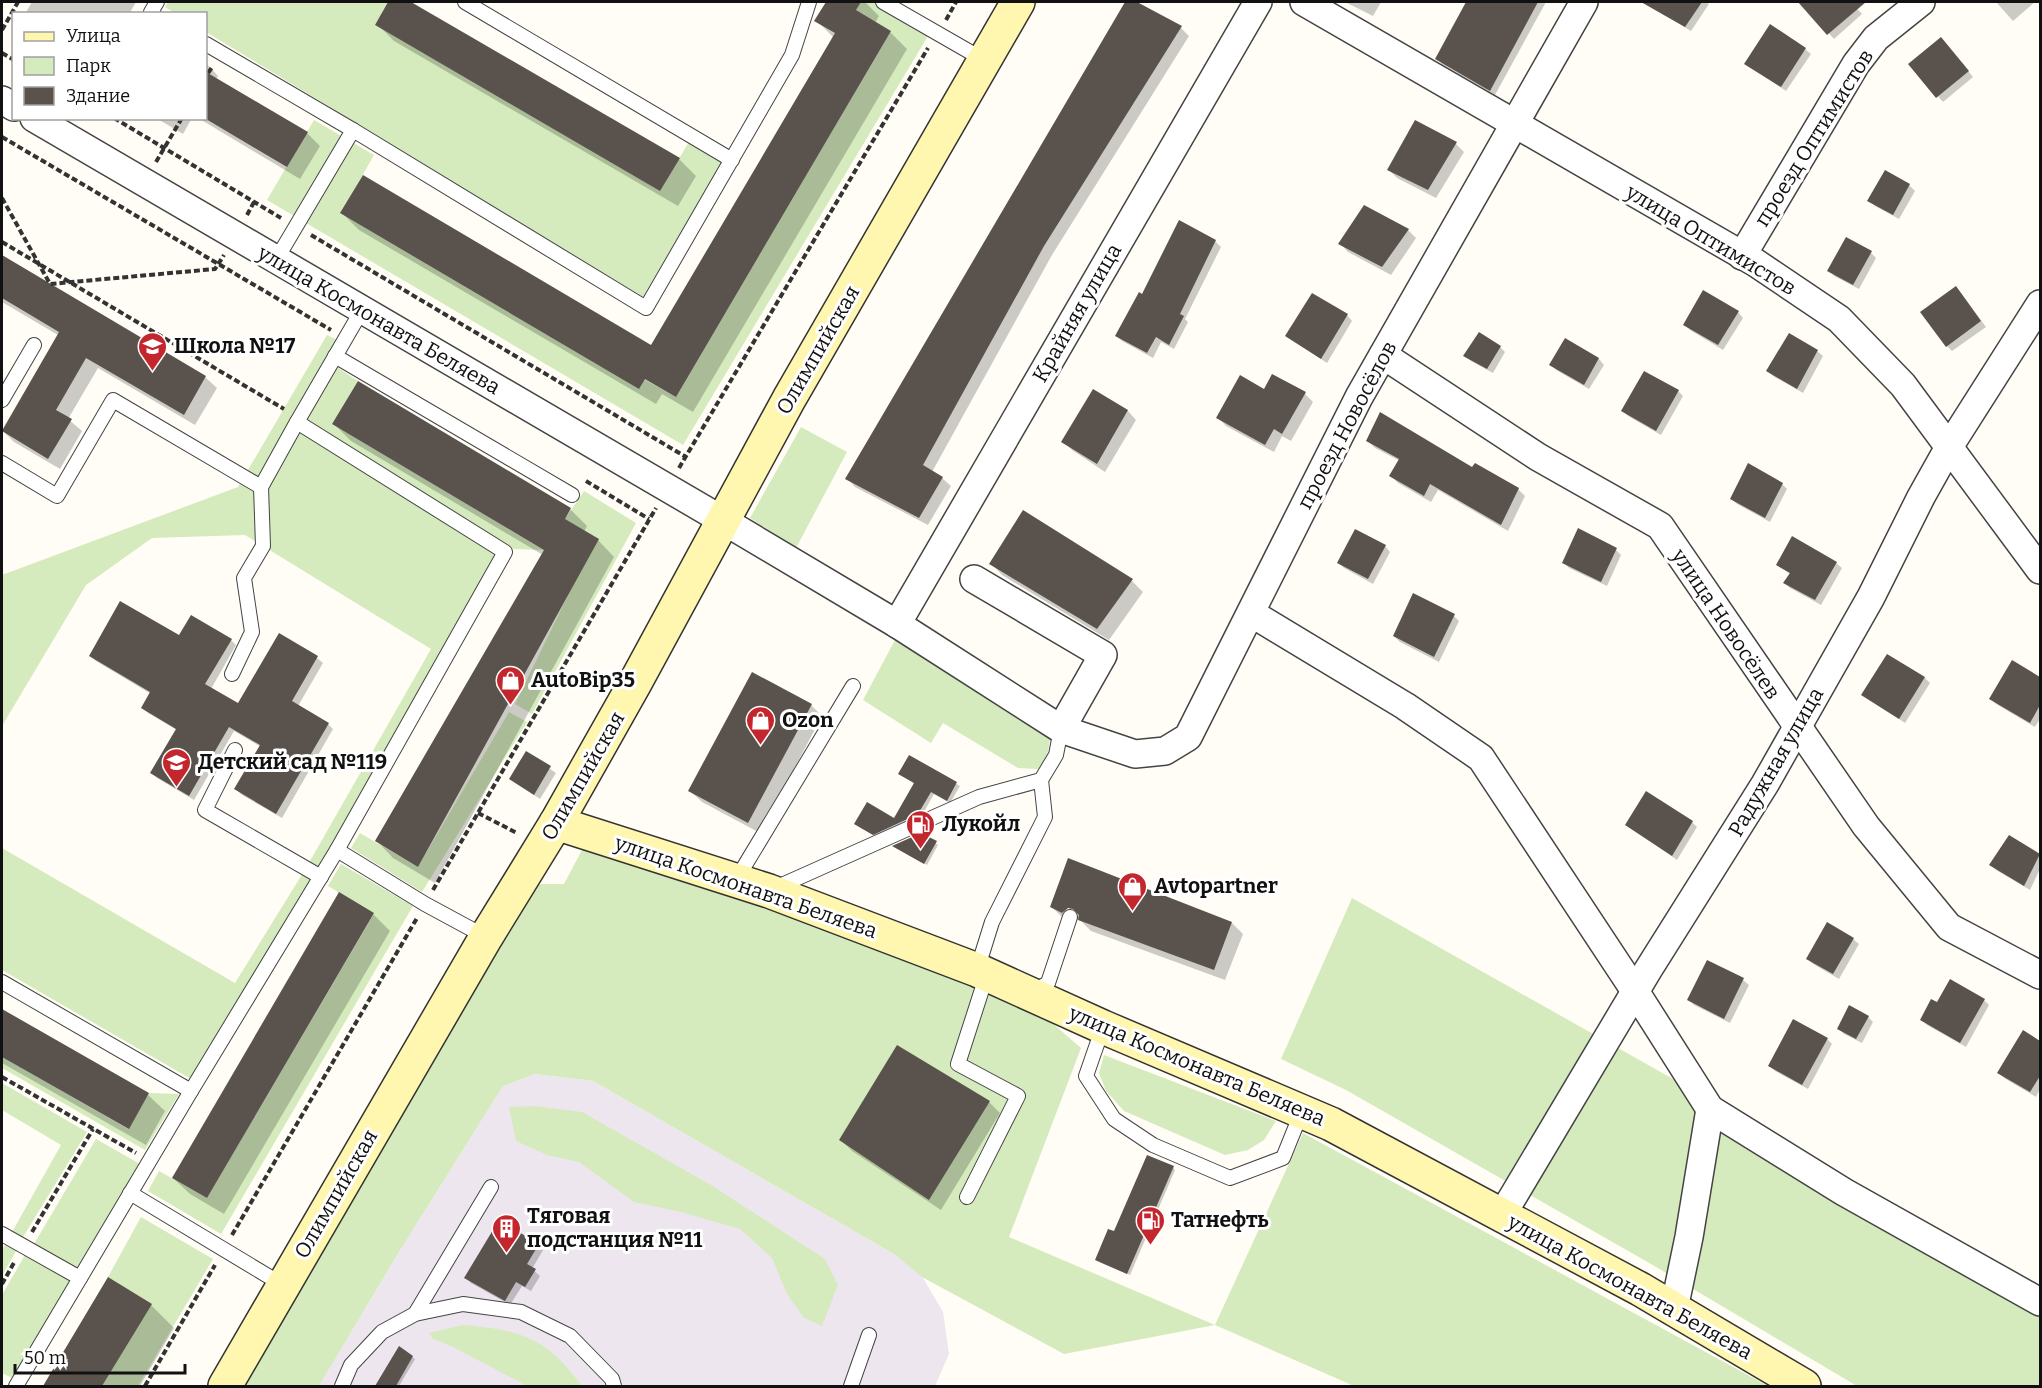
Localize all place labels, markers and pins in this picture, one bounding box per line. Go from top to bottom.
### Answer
school or university icon: Школа №17 [137,330,169,372]
place label: Школа №17 [174,333,296,359]
shop icon: AutoBip35 [494,664,526,706]
place label: AutoBip35 [531,667,635,693]
shop icon: Ozon [745,704,777,746]
place label: Ozon [782,707,834,733]
school or university icon: Детский сад №119 [161,746,193,788]
place label: Детский сад №119 [198,749,387,775]
fuel station icon: Лукойл [905,808,937,850]
place label: Лукойл [942,811,1020,837]
shop icon: Avtopartner [1117,870,1149,912]
place label: Avtopartner [1154,873,1278,899]
place label: Тяговая подстанция №11 [527,1203,702,1253]
fuel station icon: Татнефть [1134,1204,1166,1246]
place label: Татнефть [1171,1207,1269,1233]
building icon: Тяговая подстанция №11 [490,1212,522,1254]

